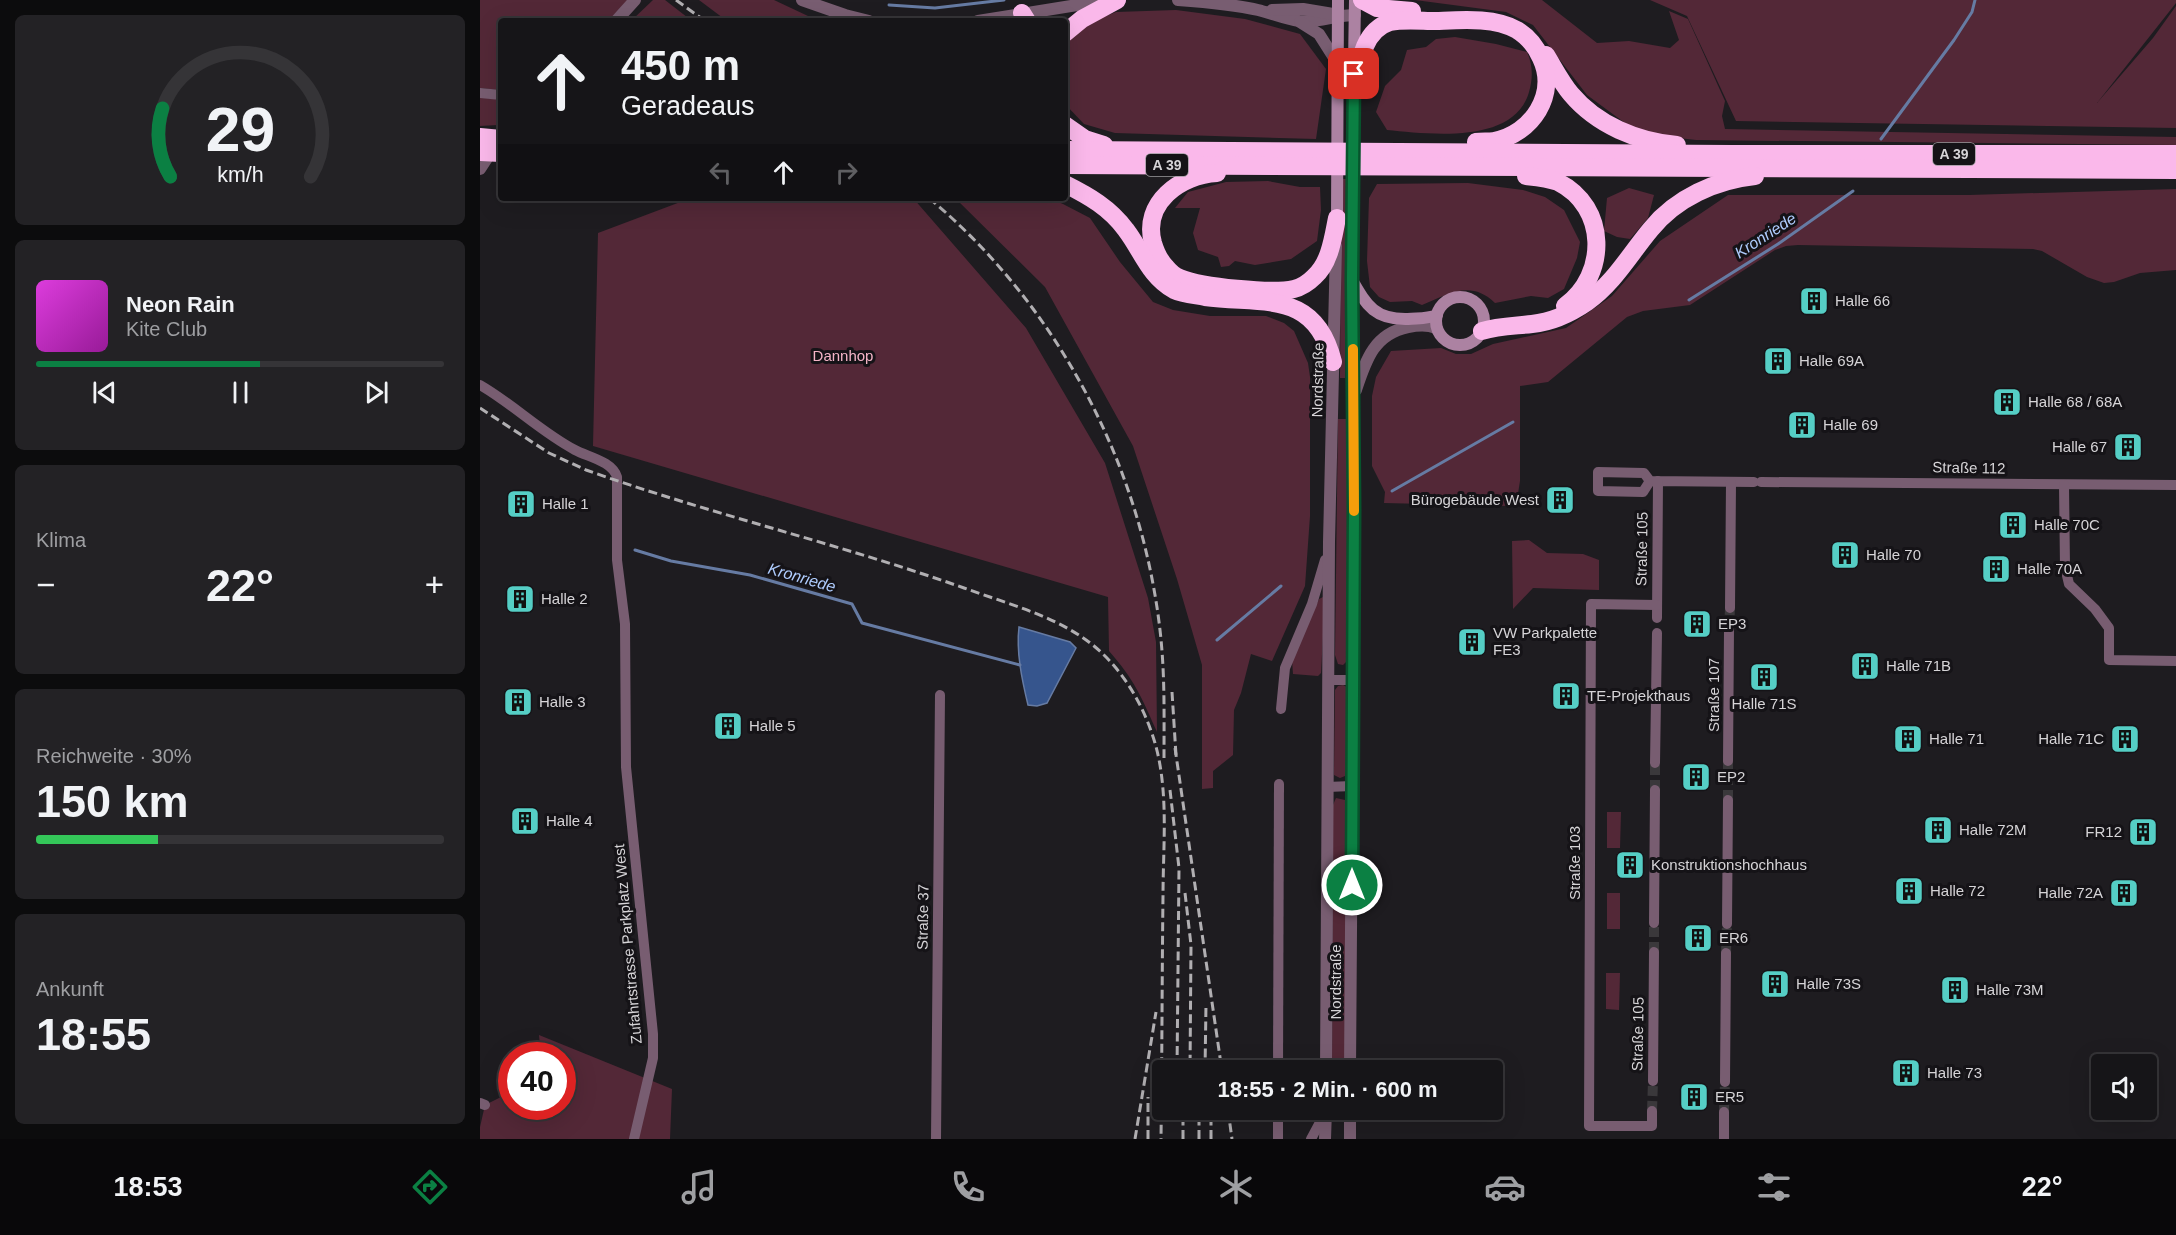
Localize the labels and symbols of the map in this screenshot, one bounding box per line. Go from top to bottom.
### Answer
pin [1328,48,1379,99]
road number: A 39 [1933,143,1975,165]
road number: A 39 [1146,154,1188,176]
water label: Kronriede [1732,209,1799,261]
building icon: Halle 66 [1798,285,1830,317]
place label: Halle 66 [1835,292,1890,309]
street label: Nordstraße [1308,342,1327,418]
building icon: Halle 69A [1762,345,1794,377]
park label: Dannhop [813,347,873,364]
place label: Halle 69A [1799,352,1864,369]
building icon: Halle 68 / 68A [1991,386,2023,418]
place label: Halle 68 / 68A [2028,393,2122,410]
building icon: Halle 69 [1786,409,1818,441]
place label: Halle 69 [1823,416,1878,433]
building icon: Halle 67 [2112,431,2144,463]
place label: Halle 67 [2052,438,2107,455]
street label: Straße 112 [1932,458,2006,477]
building icon: Bürogebäude West [1544,484,1576,516]
building icon: Halle 1 [505,488,537,520]
place label: Bürogebäude West [1411,491,1540,508]
place label: Halle 1 [542,495,589,512]
building icon: Halle 70C [1997,509,2029,541]
street label: Straße 105 [1632,512,1651,586]
place label: Halle 70C [2034,516,2100,533]
building icon: Halle 70 [1829,539,1861,571]
place label: Halle 70 [1866,546,1921,563]
building icon: Halle 70A [1980,553,2012,585]
water label: Kronriede [766,560,838,595]
place label: Halle 70A [2017,560,2082,577]
building icon: Halle 2 [504,583,536,615]
place label: Halle 2 [541,590,588,607]
building icon: EP3 [1681,608,1713,640]
place label: EP3 [1718,615,1746,632]
place label: VW Parkpalette FE3 [1493,624,1597,658]
building icon: VW Parkpalette FE3 [1456,626,1488,658]
building icon: Halle 71B [1849,650,1881,682]
place label: Halle 71B [1886,657,1951,674]
street label: Straße 107 [1705,658,1722,732]
building icon: Halle 71S [1748,661,1780,693]
building icon: TE-Projekthaus [1550,680,1582,712]
building icon: Halle 3 [502,686,534,718]
place label: TE-Projekthaus [1587,687,1690,704]
place label: Halle 3 [539,693,586,710]
place label: Halle 71S [1731,695,1797,712]
building icon: Halle 5 [712,710,744,742]
place label: Halle 5 [749,717,796,734]
building icon: Halle 71 [1892,723,1924,755]
building icon: Halle 71C [2109,723,2141,755]
place label: Halle 71 [1929,730,1984,747]
place label: Halle 71C [2038,730,2104,747]
building icon: EP2 [1680,761,1712,793]
place label: EP2 [1717,768,1745,785]
building icon: Halle 4 [509,805,541,837]
place label: Halle 4 [546,812,593,829]
building icon: Halle 72M [1922,814,1954,846]
building icon: FR12 [2127,816,2159,848]
place label: Halle 72M [1959,821,2027,838]
place label: FR12 [2085,823,2122,840]
street label: Straße 103 [1566,826,1583,900]
street label: Zufahrtstrasse Parkplatz West [610,843,645,1045]
building icon: Konstruktionshochhaus [1614,849,1646,881]
position arrow [1320,853,1384,917]
place label: Konstruktionshochhaus [1651,856,1807,873]
building icon: Halle 72 [1893,875,1925,907]
building icon: Halle 72A [2108,877,2140,909]
place label: Halle 72 [1930,882,1985,899]
street label: Straße 37 [913,884,932,950]
place label: Halle 72A [2038,884,2103,901]
building icon: ER6 [1682,922,1714,954]
place label: ER6 [1719,929,1748,946]
street label: Nordstraße [1327,944,1344,1020]
building icon: Halle 73S [1759,968,1791,1000]
building icon: Halle 73M [1939,974,1971,1006]
place label: Halle 73S [1796,975,1861,992]
place label: Halle 73M [1976,981,2044,998]
street label: Straße 105 [1628,997,1647,1071]
speed limit sign: 40 [498,1042,576,1120]
building icon: Halle 73 [1890,1057,1922,1089]
place label: Halle 73 [1927,1064,1982,1081]
building icon: ER5 [1678,1081,1710,1113]
place label: ER5 [1715,1088,1744,1105]

